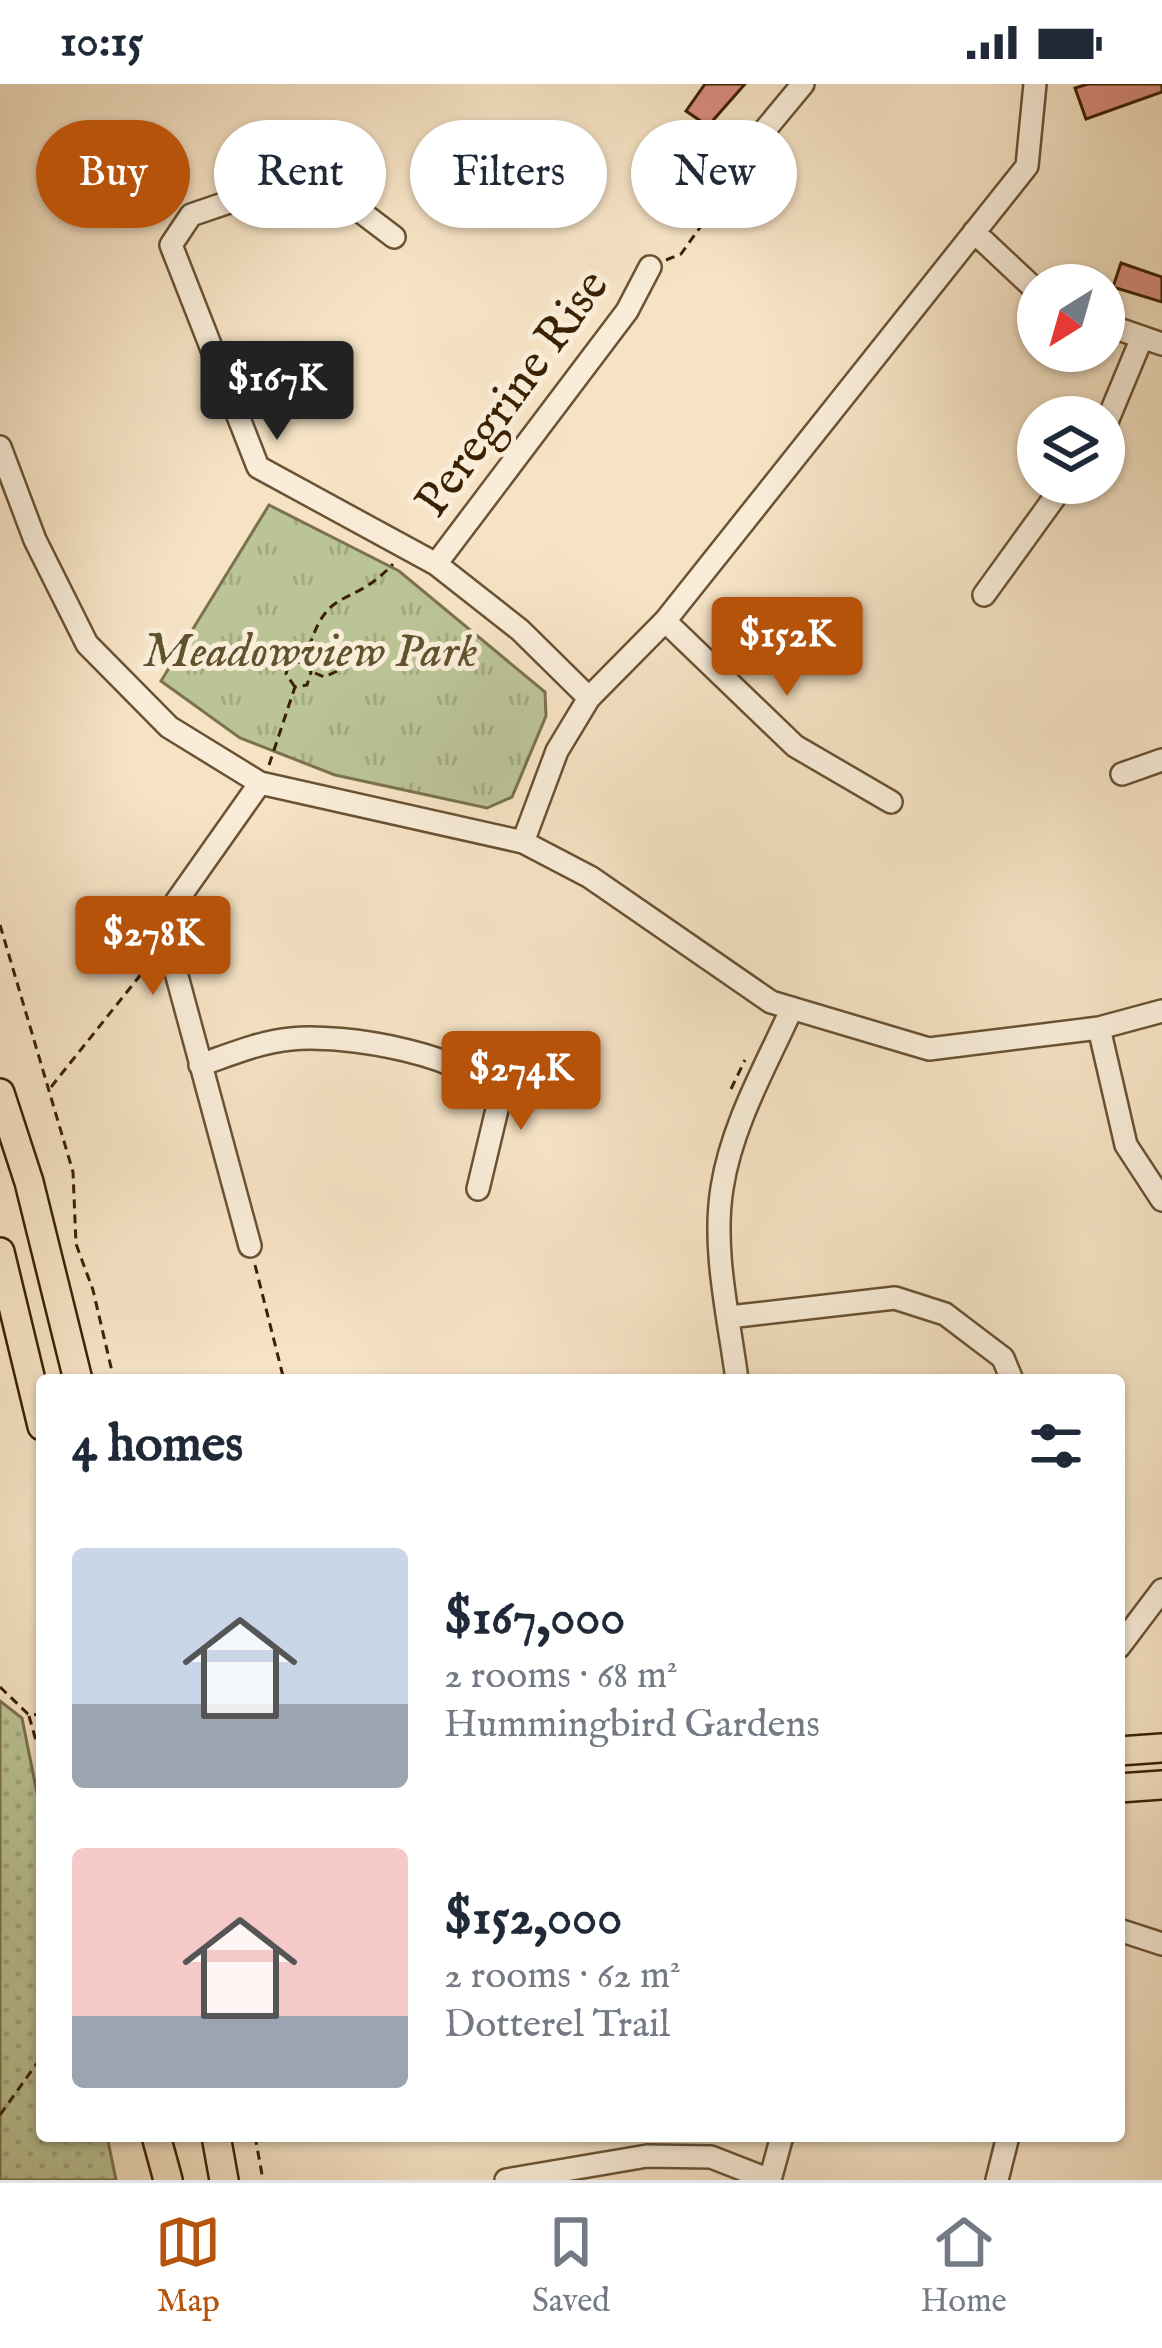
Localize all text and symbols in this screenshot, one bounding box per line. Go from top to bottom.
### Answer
text: 10:15 [60,14,144,71]
chip: Buy [36,120,190,228]
chip: Rent [214,120,386,228]
chip: Filters [410,120,607,228]
chip: New [631,120,797,228]
street label: Peregrine Rise [403,259,623,530]
north arrow [1017,264,1125,372]
map controls [1017,264,1125,504]
pin: $167K [193,341,361,443]
text: $167K [227,355,327,404]
button: layers [1017,396,1125,504]
pin: $152K [703,597,871,699]
text: $152K [739,611,835,660]
park label: Meadowview Park [142,623,478,683]
pin: $278K [69,896,237,998]
text: $278K [102,910,204,959]
pin: $274K [437,1031,605,1133]
text: $274K [469,1045,573,1094]
icon: filters [1023,1413,1089,1479]
text: 4 homes [72,1414,243,1479]
text: $167,000 [444,1587,625,1652]
icon: home [168,1596,312,1740]
text: 2 rooms · 68 m² [444,1652,678,1701]
text: Hummingbird Gardens [444,1701,820,1750]
text: $152,000 [444,1887,622,1952]
icon: home [168,1896,312,2040]
text: 2 rooms · 62 m² [444,1952,681,2001]
text: Dotterel Trail [444,2001,670,2050]
tab: Map [155,2209,221,2323]
tab: Saved [532,2209,610,2323]
tab: Home [921,2209,1007,2323]

